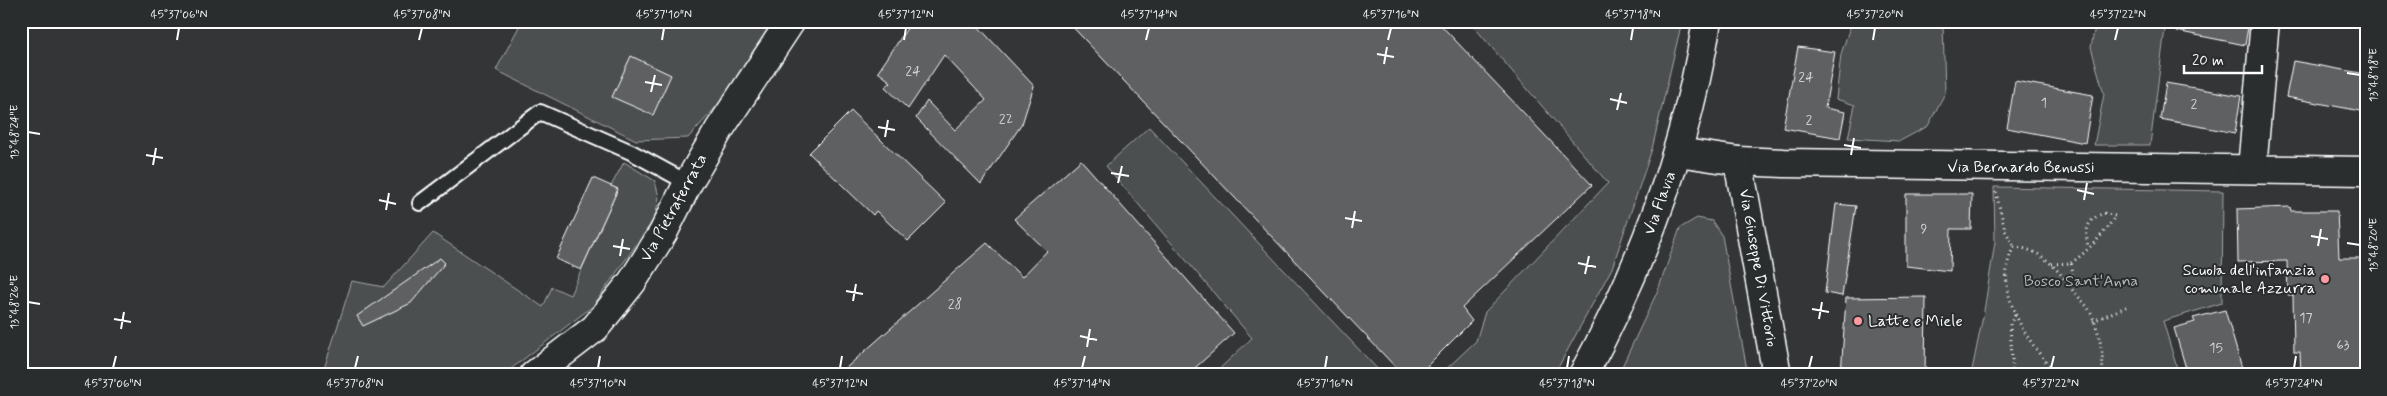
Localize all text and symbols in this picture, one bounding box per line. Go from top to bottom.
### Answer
text: 45°37'06"N [150,7,208,23]
text: 45°37'08"N [393,7,451,23]
text: 45°37'10"N [636,7,692,23]
text: 45°37'12"N [878,7,934,23]
text: 45°37'14"N [1121,7,1177,23]
text: 45°37'16"N [1363,7,1419,23]
text: 45°37'18"N [1605,7,1661,23]
text: 45°37'20"N [1847,7,1903,23]
text: 45°37'22"N [2090,7,2146,23]
scale bar [2184,42,2262,74]
text: 13°48'18"E [2366,48,2382,102]
text: 20 m [2192,51,2224,71]
house number: 24 [905,62,921,80]
house number: 24 [1798,68,1814,86]
house number: 1 [2041,94,2047,112]
house number: 2 [2191,95,2198,113]
text: 13°48'24"E [7,104,23,160]
house number: 22 [999,110,1013,128]
house number: 2 [1806,111,1813,129]
street label: Via Pietraferrata [636,150,712,266]
street label: Via Bernardo Benussi [1947,157,2095,178]
street label: Via Flavia [1639,168,1681,238]
street label: Via Giuseppe Di Vittorio [1734,187,1782,349]
text: 13°48'20"E [2366,218,2382,272]
house number: 9 [1921,220,1928,238]
place label: Scuola dell'infanzia comunale Azzurra [2183,260,2315,299]
park label: Bosco Sant'Anna [2024,271,2138,292]
marker: Scuola dell'infanzia comunale Azzurra [2319,273,2331,285]
text: 13°48'26"E [7,275,23,329]
house number: 28 [948,295,962,313]
house number: 17 [2299,309,2313,327]
place label: Latte e Miele [1868,311,1963,332]
marker: Latte e Miele [1852,315,1864,327]
house number: 63 [2336,336,2350,354]
house number: 15 [2209,339,2223,357]
text: 45°37'06"N [84,376,142,392]
text: 45°37'08"N [326,376,384,392]
text: 45°37'10"N [570,376,626,392]
text: 45°37'12"N [812,376,868,392]
text: 45°37'14"N [1054,376,1110,392]
text: 45°37'16"N [1297,376,1353,392]
text: 45°37'18"N [1539,376,1595,392]
text: 45°37'20"N [1781,376,1837,392]
text: 45°37'22"N [2023,376,2079,392]
text: 45°37'24"N [2266,376,2322,392]

